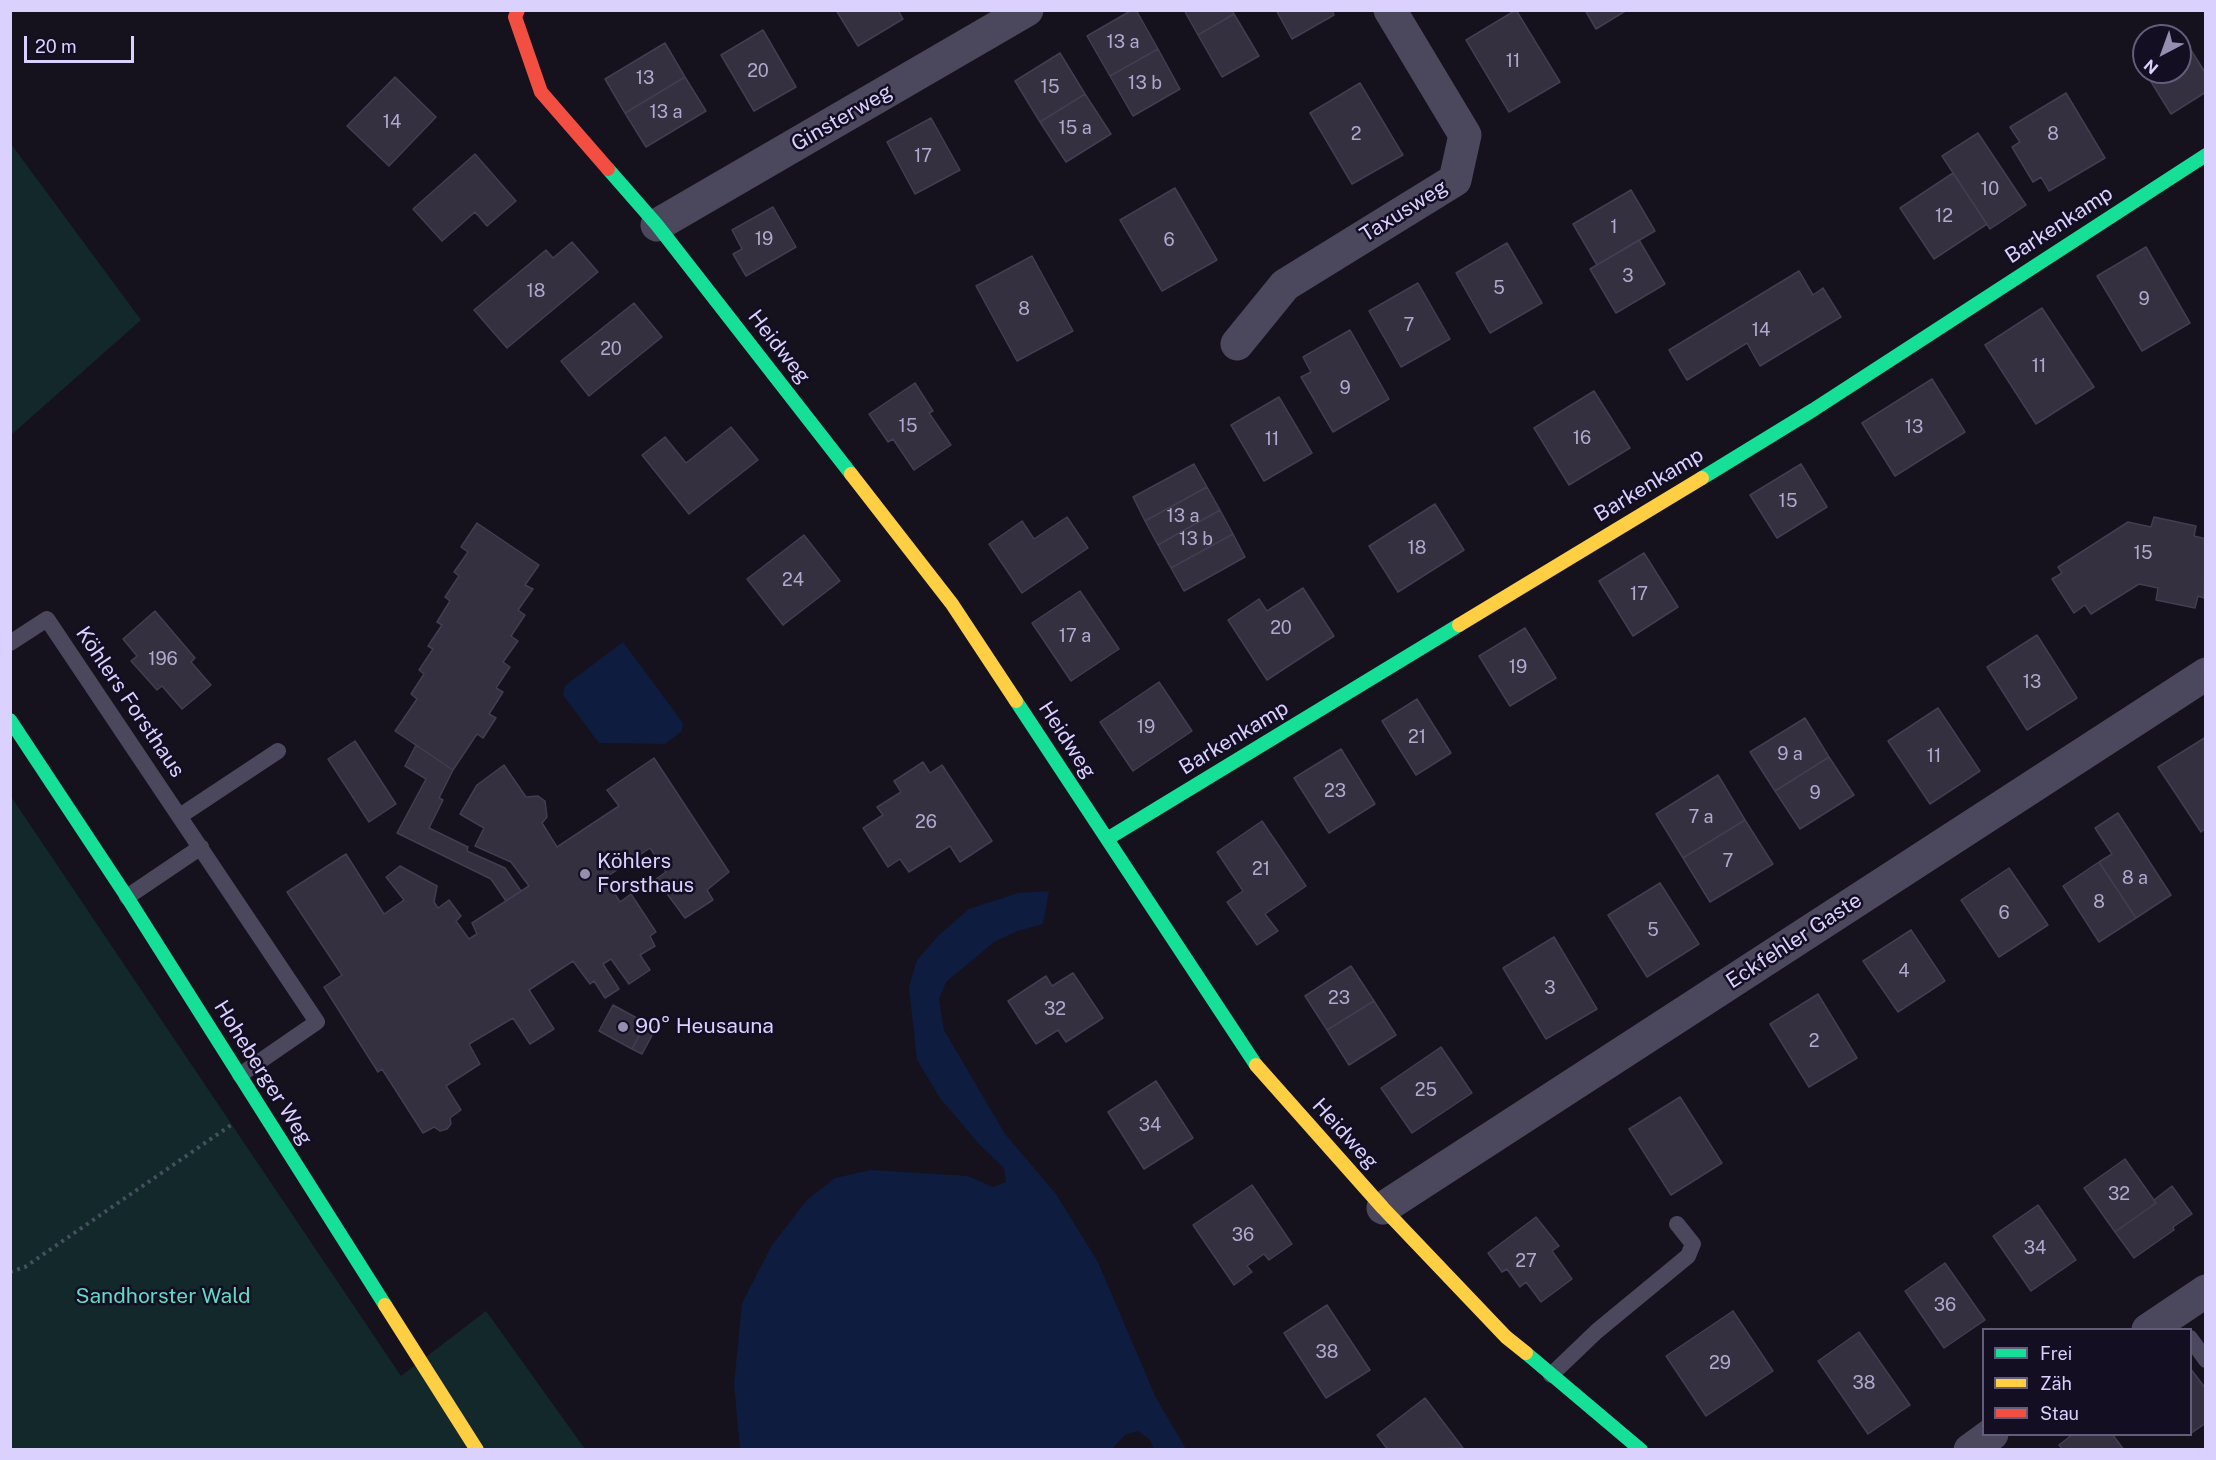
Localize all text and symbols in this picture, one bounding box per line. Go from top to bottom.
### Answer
scale bar [27,24,136,62]
north arrow [2132,24,2192,84]
house number: 13 a [1107,31,1139,53]
text: 20 m [35,36,77,57]
house number: 11 [1506,50,1520,72]
text: N [2140,55,2162,78]
house number: 20 [747,60,769,82]
house number: 13 [636,67,654,89]
house number: 13 b [1128,72,1162,94]
house number: 15 [1041,76,1059,98]
street label: Ginsterweg [787,79,897,157]
house number: 13 a [650,101,682,123]
house number: 14 [383,111,401,133]
house number: 15 a [1058,117,1092,139]
house number: 2 [1351,123,1361,145]
house number: 8 [2047,123,2059,145]
house number: 17 [914,145,932,167]
street label: Taxusweg [1356,174,1452,248]
house number: 10 [1981,178,1999,200]
street label: Barkenkamp [2001,181,2117,269]
house number: 12 [1935,205,1953,227]
house number: 1 [1610,216,1618,238]
house number: 19 [755,228,773,250]
house number: 6 [1163,229,1175,251]
house number: 3 [1622,265,1634,287]
house number: 5 [1493,277,1505,299]
house number: 18 [527,280,545,302]
house number: 9 [2138,288,2150,310]
house number: 8 [1018,298,1030,320]
street label: Heidweg [742,305,816,389]
house number: 7 [1404,314,1414,336]
house number: 14 [1752,319,1770,341]
house number: 20 [600,338,622,360]
house number: 11 [2032,355,2046,377]
house number: 9 [1339,377,1351,399]
house number: 15 [899,415,917,437]
house number: 13 [1905,416,1923,438]
house number: 16 [1573,427,1591,449]
house number: 11 [1265,428,1279,450]
street label: Barkenkamp [1590,443,1708,527]
house number: 15 [1779,490,1797,512]
house number: 13 a [1167,505,1199,527]
house number: 13 b [1179,528,1213,550]
house number: 18 [1408,537,1426,559]
house number: 15 [2134,542,2152,564]
house number: 24 [782,569,804,591]
house number: 17 [1630,583,1648,605]
house number: 20 [1270,617,1292,639]
street label: Köhlers Forsthaus [70,622,190,782]
house number: 17 a [1059,625,1091,647]
house number: 196 [148,648,178,670]
house number: 19 [1509,656,1527,678]
house number: 13 [2023,671,2041,693]
street label: Barkenkamp [1175,696,1293,780]
street label: Heidweg [1033,697,1101,783]
house number: 19 [1137,716,1155,738]
house number: 21 [1408,726,1426,748]
house number: 9 a [1777,743,1803,765]
house number: 11 [1927,745,1941,767]
house number: 23 [1324,780,1346,802]
house number: 9 [1809,782,1821,804]
house number: 7 a [1688,806,1714,828]
house number: 26 [915,811,937,833]
place label: Köhlers Forsthaus [597,849,694,899]
house number: 7 [1723,850,1733,872]
house number: 21 [1252,858,1270,880]
marker: Köhlers Forsthaus [578,867,592,881]
house number: 8 a [2122,867,2148,889]
street label: Eckfehler Gaste [1722,888,1866,994]
house number: 8 [2093,891,2105,913]
house number: 6 [1998,902,2010,924]
house number: 5 [1647,919,1659,941]
house number: 4 [1898,960,1910,982]
house number: 3 [1544,977,1556,999]
house number: 23 [1328,987,1350,1009]
street label: Hoheberger Weg [208,996,318,1150]
house number: 32 [1044,998,1066,1020]
place label: 90° Heusauna [635,1014,774,1040]
marker: 90° Heusauna [616,1020,630,1034]
house number: 2 [1809,1030,1819,1052]
house number: 25 [1415,1079,1437,1101]
street label: Heidweg [1307,1093,1383,1175]
house number: 34 [1139,1114,1161,1136]
house number: 32 [2108,1183,2130,1205]
house number: 36 [1232,1224,1254,1246]
house number: 34 [2024,1237,2046,1259]
house number: 27 [1515,1250,1537,1272]
park label: Sandhorster Wald [75,1284,251,1310]
house number: 36 [1934,1294,1956,1316]
legend [1982,1328,2192,1436]
house number: 38 [1316,1341,1338,1363]
text: Frei [2040,1343,2072,1364]
house number: 29 [1709,1352,1731,1374]
house number: 38 [1853,1372,1875,1394]
text: Zäh [2040,1373,2072,1394]
text: Stau [2040,1403,2079,1424]

